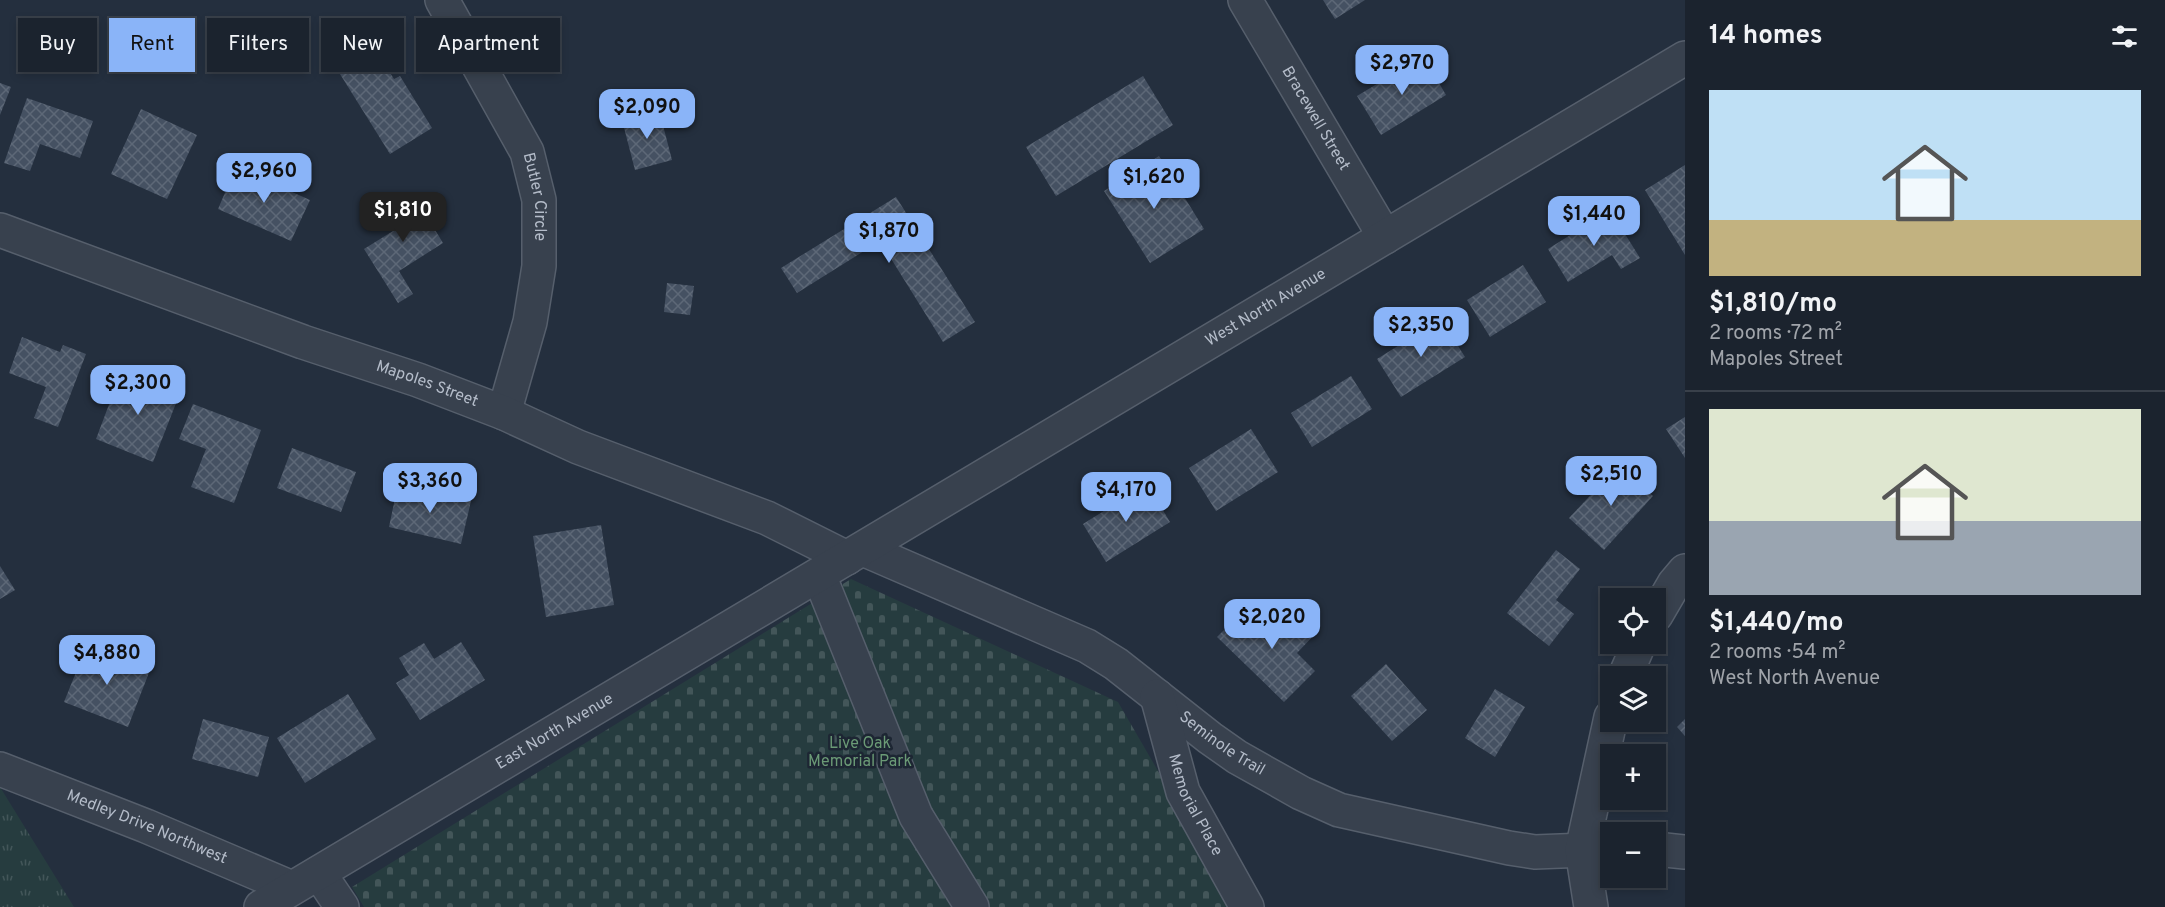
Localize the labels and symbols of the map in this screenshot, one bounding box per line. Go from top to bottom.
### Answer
pin: $2,970 [1353,45,1451,96]
street label: Bracewell Street [1277,63,1354,175]
pin: $2,090 [598,89,696,140]
street label: Butler Circle [518,151,549,241]
pin: $2,960 [215,153,313,204]
pin: $1,620 [1105,159,1203,210]
pin: $1,810 [354,192,452,243]
pin: $1,440 [1545,196,1643,247]
pin: $1,870 [840,213,938,264]
street label: West North Avenue [1202,264,1330,351]
pin: $2,350 [1372,307,1470,358]
street label: Mapoles Street [373,357,481,412]
pin: $2,300 [89,365,187,416]
pin: $2,510 [1562,456,1660,507]
pin: $3,360 [381,463,479,514]
pin: $4,170 [1077,472,1175,523]
pin: $2,020 [1223,599,1321,650]
pin: $4,880 [58,635,156,686]
street label: East North Avenue [492,689,617,775]
street label: Seminole Trail [1175,707,1268,781]
park label: Live Oak Memorial Park [808,734,912,772]
street label: Memorial Place [1163,752,1227,860]
street label: Medley Drive Northwest [64,786,230,869]

